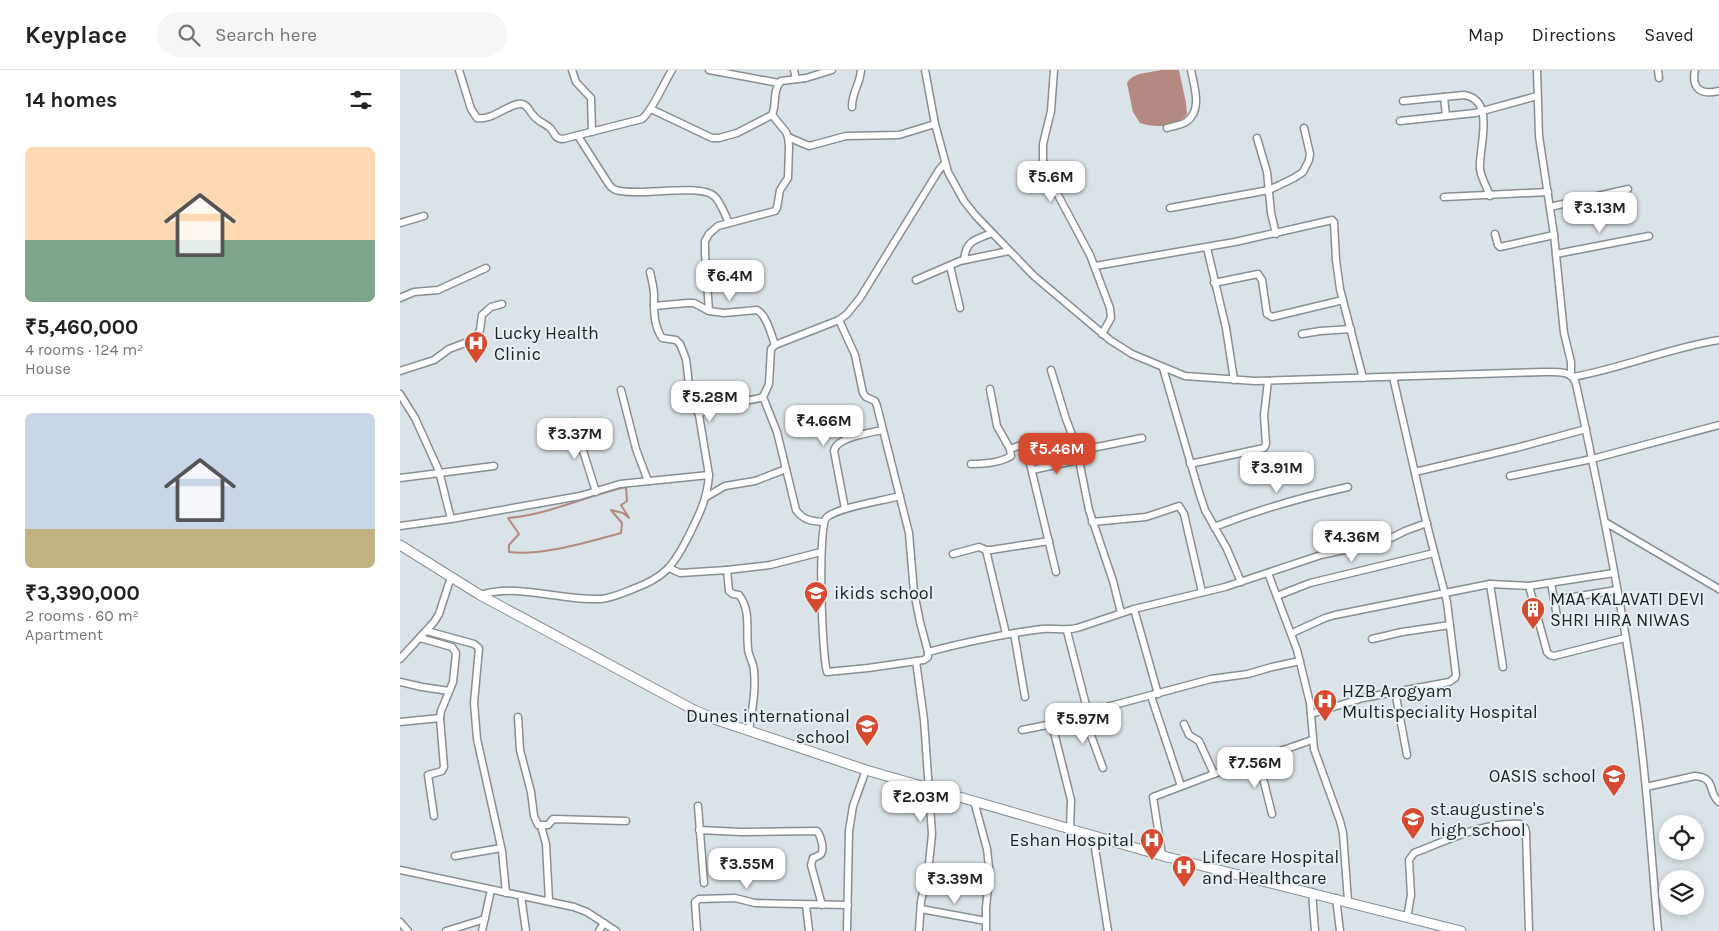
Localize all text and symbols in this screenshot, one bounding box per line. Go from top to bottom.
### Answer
search box [157,12,507,57]
text: Keyplace [25,21,127,49]
icon: search [175,21,203,49]
text: Search here [215,24,317,46]
text: Map [1468,24,1504,46]
text: Directions [1532,24,1616,46]
text: Saved [1644,24,1694,46]
icon: filters [347,86,375,114]
text: 14 homes [25,88,117,112]
pin: ₹5.6M [1016,160,1086,203]
text: ₹5.6M [1028,167,1074,186]
icon: home [155,180,245,270]
pin: ₹3.13M [1559,191,1641,234]
text: ₹3.13M [1574,198,1626,217]
pin: ₹6.4M [695,260,765,302]
text: ₹6.4M [707,266,753,285]
text: ₹5,460,000 [25,315,138,339]
place label: Lucky Health Clinic [494,322,599,365]
hospital icon: Lucky Health Clinic [463,330,489,364]
text: 4 rooms · 124 m² [25,340,144,359]
text: House [25,359,71,378]
pin: ₹5.28M [669,380,751,423]
text: ₹5.28M [682,387,738,406]
pin: ₹4.66M [783,404,865,447]
text: ₹4.66M [796,411,852,430]
pin: ₹3.37M [534,418,616,460]
text: ₹3.37M [548,424,602,443]
pin: ₹5.46M [1016,432,1098,475]
text: ₹5.46M [1029,439,1085,458]
icon: home [155,445,245,535]
pin: ₹3.91M [1236,452,1318,494]
text: ₹3.91M [1251,458,1303,477]
pin: ₹4.36M [1311,520,1393,563]
text: ₹4.36M [1324,527,1380,546]
school or university icon: ikids school [803,580,829,614]
text: ₹3,390,000 [25,581,140,605]
place label: ikids school [834,582,934,604]
place label: MAA KALAVATI DEVI SHRI HIRA NIWAS [1550,588,1704,631]
building icon: MAA KALAVATI DEVI SHRI HIRA NIWAS [1520,596,1546,630]
text: 2 rooms · 60 m² [25,606,139,625]
text: Apartment [25,625,103,644]
place label: HZB Arogyam Multispeciality Hospital [1342,680,1538,723]
hospital icon: HZB Arogyam Multispeciality Hospital [1312,688,1338,722]
pin: ₹5.97M [1042,702,1124,745]
place label: Dunes international school [686,705,850,748]
text: ₹5.97M [1056,709,1110,728]
school or university icon: Dunes international school [854,713,880,747]
pin: ₹7.56M [1214,746,1296,789]
text: ₹7.56M [1228,753,1282,772]
school or university icon: OASIS school [1601,763,1627,797]
place label: OASIS school [1489,765,1596,787]
pin: ₹2.03M [880,780,962,823]
text: ₹2.03M [893,787,949,806]
place label: st.augustine's high school [1430,798,1545,841]
school or university icon: st.augustine's high school [1400,806,1426,840]
map controls [1659,815,1704,915]
button: locate [1659,815,1704,860]
hospital icon: Eshan Hospital [1139,827,1165,861]
place label: Eshan Hospital [1010,829,1134,851]
place label: Lifecare Hospital and Healthcare [1202,846,1339,889]
pin: ₹3.55M [706,848,788,890]
text: ₹3.55M [719,854,775,873]
hospital icon: Lifecare Hospital and Healthcare [1171,854,1197,888]
pin: ₹3.39M [914,862,996,905]
text: ₹3.39M [927,869,983,888]
button: layers [1659,870,1704,915]

